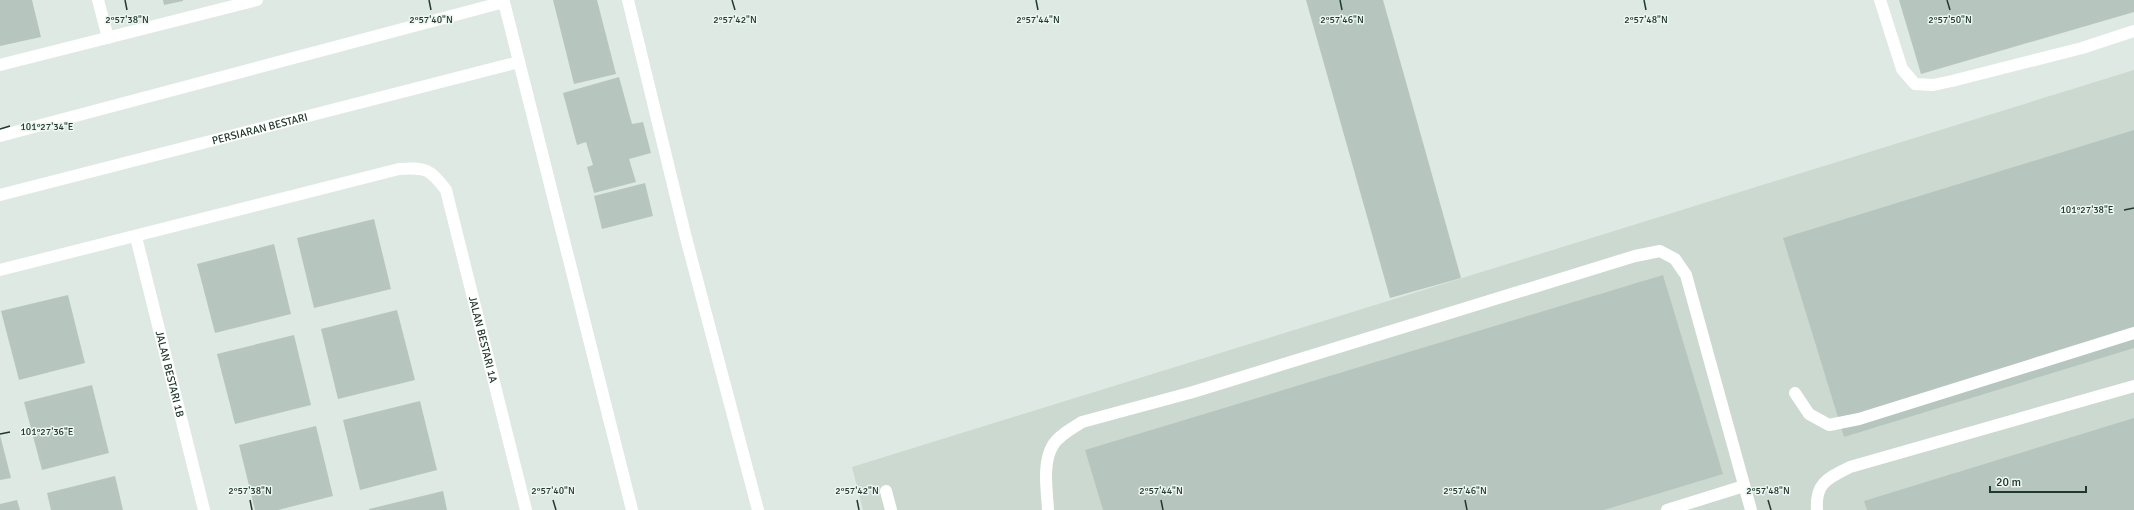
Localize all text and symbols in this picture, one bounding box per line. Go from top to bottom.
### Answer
text: 2°57'38"N [105,14,149,26]
text: 2°57'40"N [409,14,453,26]
text: 2°57'42"N [713,14,757,26]
text: 2°57'44"N [1016,14,1060,26]
text: 2°57'46"N [1320,14,1364,26]
text: 2°57'48"N [1624,14,1668,26]
text: 2°57'50"N [1928,14,1972,26]
street label: PERSIARAN BESTARI [210,110,309,147]
text: 101°27'34"E [20,121,74,133]
text: 101°27'38"E [2060,204,2114,216]
street label: JALAN BESTARI 1A [466,295,500,384]
street label: JALAN BESTARI 1B [153,329,187,419]
text: 101°27'36"E [20,426,74,438]
scale bar [1990,468,2086,494]
text: 20 m [1996,475,2021,490]
text: 2°57'38"N [228,485,272,497]
text: 2°57'40"N [531,485,575,497]
text: 2°57'42"N [835,485,879,497]
text: 2°57'44"N [1139,485,1183,497]
text: 2°57'46"N [1443,485,1487,497]
text: 2°57'48"N [1746,485,1790,497]

